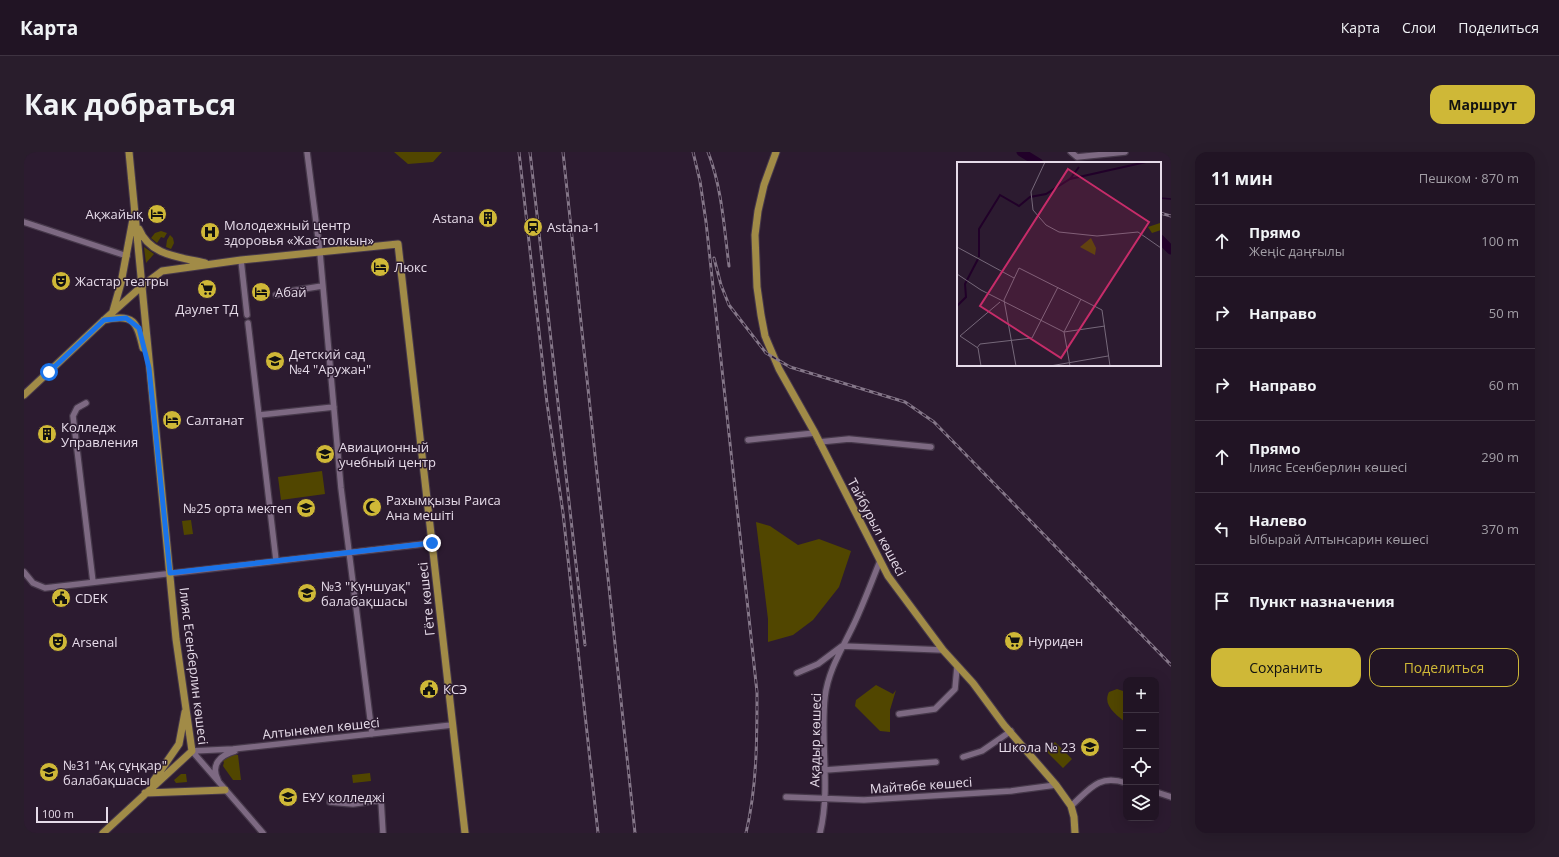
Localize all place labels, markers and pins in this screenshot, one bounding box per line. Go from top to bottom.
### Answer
hotel icon: Ақжайық [146,203,168,225]
place label: Ақжайық [86,205,143,223]
building icon: Astana [477,207,499,229]
place label: Astana [433,209,474,227]
place label: Молодежный центр здоровья «Жас толкын» [224,216,374,249]
station icon: Astana-1 [522,216,544,238]
place label: Astana-1 [547,218,600,236]
hospital icon: Молодежный центр здоровья «Жас толкын» [199,221,221,243]
hotel icon: Люкс [369,256,391,278]
place label: Люкс [394,258,427,276]
theatre icon: Жастар театры [50,270,72,292]
place label: Жастар театры [75,272,169,290]
supermarket icon: Даулет ТД [196,278,218,300]
hotel icon: Абай [250,281,272,303]
place label: Абай [275,283,306,301]
place label: Даулет ТД [176,300,239,318]
place label: Детский сад №4 "Аружан" [289,345,371,378]
school or university icon: Детский сад №4 "Аружан" [264,350,286,372]
hotel icon: Салтанат [161,409,183,431]
place label: Салтанат [186,411,244,429]
place label: Колледж Управления [61,418,138,451]
building icon: Колледж Управления [36,423,58,445]
place label: Авиационный учебный центр [339,438,436,471]
school or university icon: Авиационный учебный центр [314,443,336,465]
place label: Рахымқызы Раиса Ана мешіті [386,491,501,524]
mosque icon: Рахымқызы Раиса Ана мешіті [361,496,383,518]
school or university icon: №25 орта мектеп [295,497,317,519]
place label: №25 орта мектеп [183,499,292,517]
place label: №3 "Күншуақ" балабақшасы [321,577,410,610]
school or university icon: №3 "Күншуақ" балабақшасы [296,582,318,604]
public building icon: CDEK [50,587,72,609]
place label: CDEK [75,589,108,607]
supermarket icon: Нуриден [1003,630,1025,652]
theatre icon: Arsenal [47,631,69,653]
place label: Нуриден [1028,632,1083,650]
place label: Arsenal [72,633,118,651]
public building icon: КСЭ [418,678,440,700]
place label: КСЭ [443,680,467,698]
school or university icon: Школа № 23 [1079,736,1101,758]
place label: Школа № 23 [999,738,1076,756]
place label: №31 "Ақ сұңқар" балабақшасы [63,756,167,789]
school or university icon: №31 "Ақ сұңқар" балабақшасы [38,761,60,783]
school or university icon: ЕҰУ колледжі [277,786,299,808]
place label: ЕҰУ колледжі [302,788,385,806]

